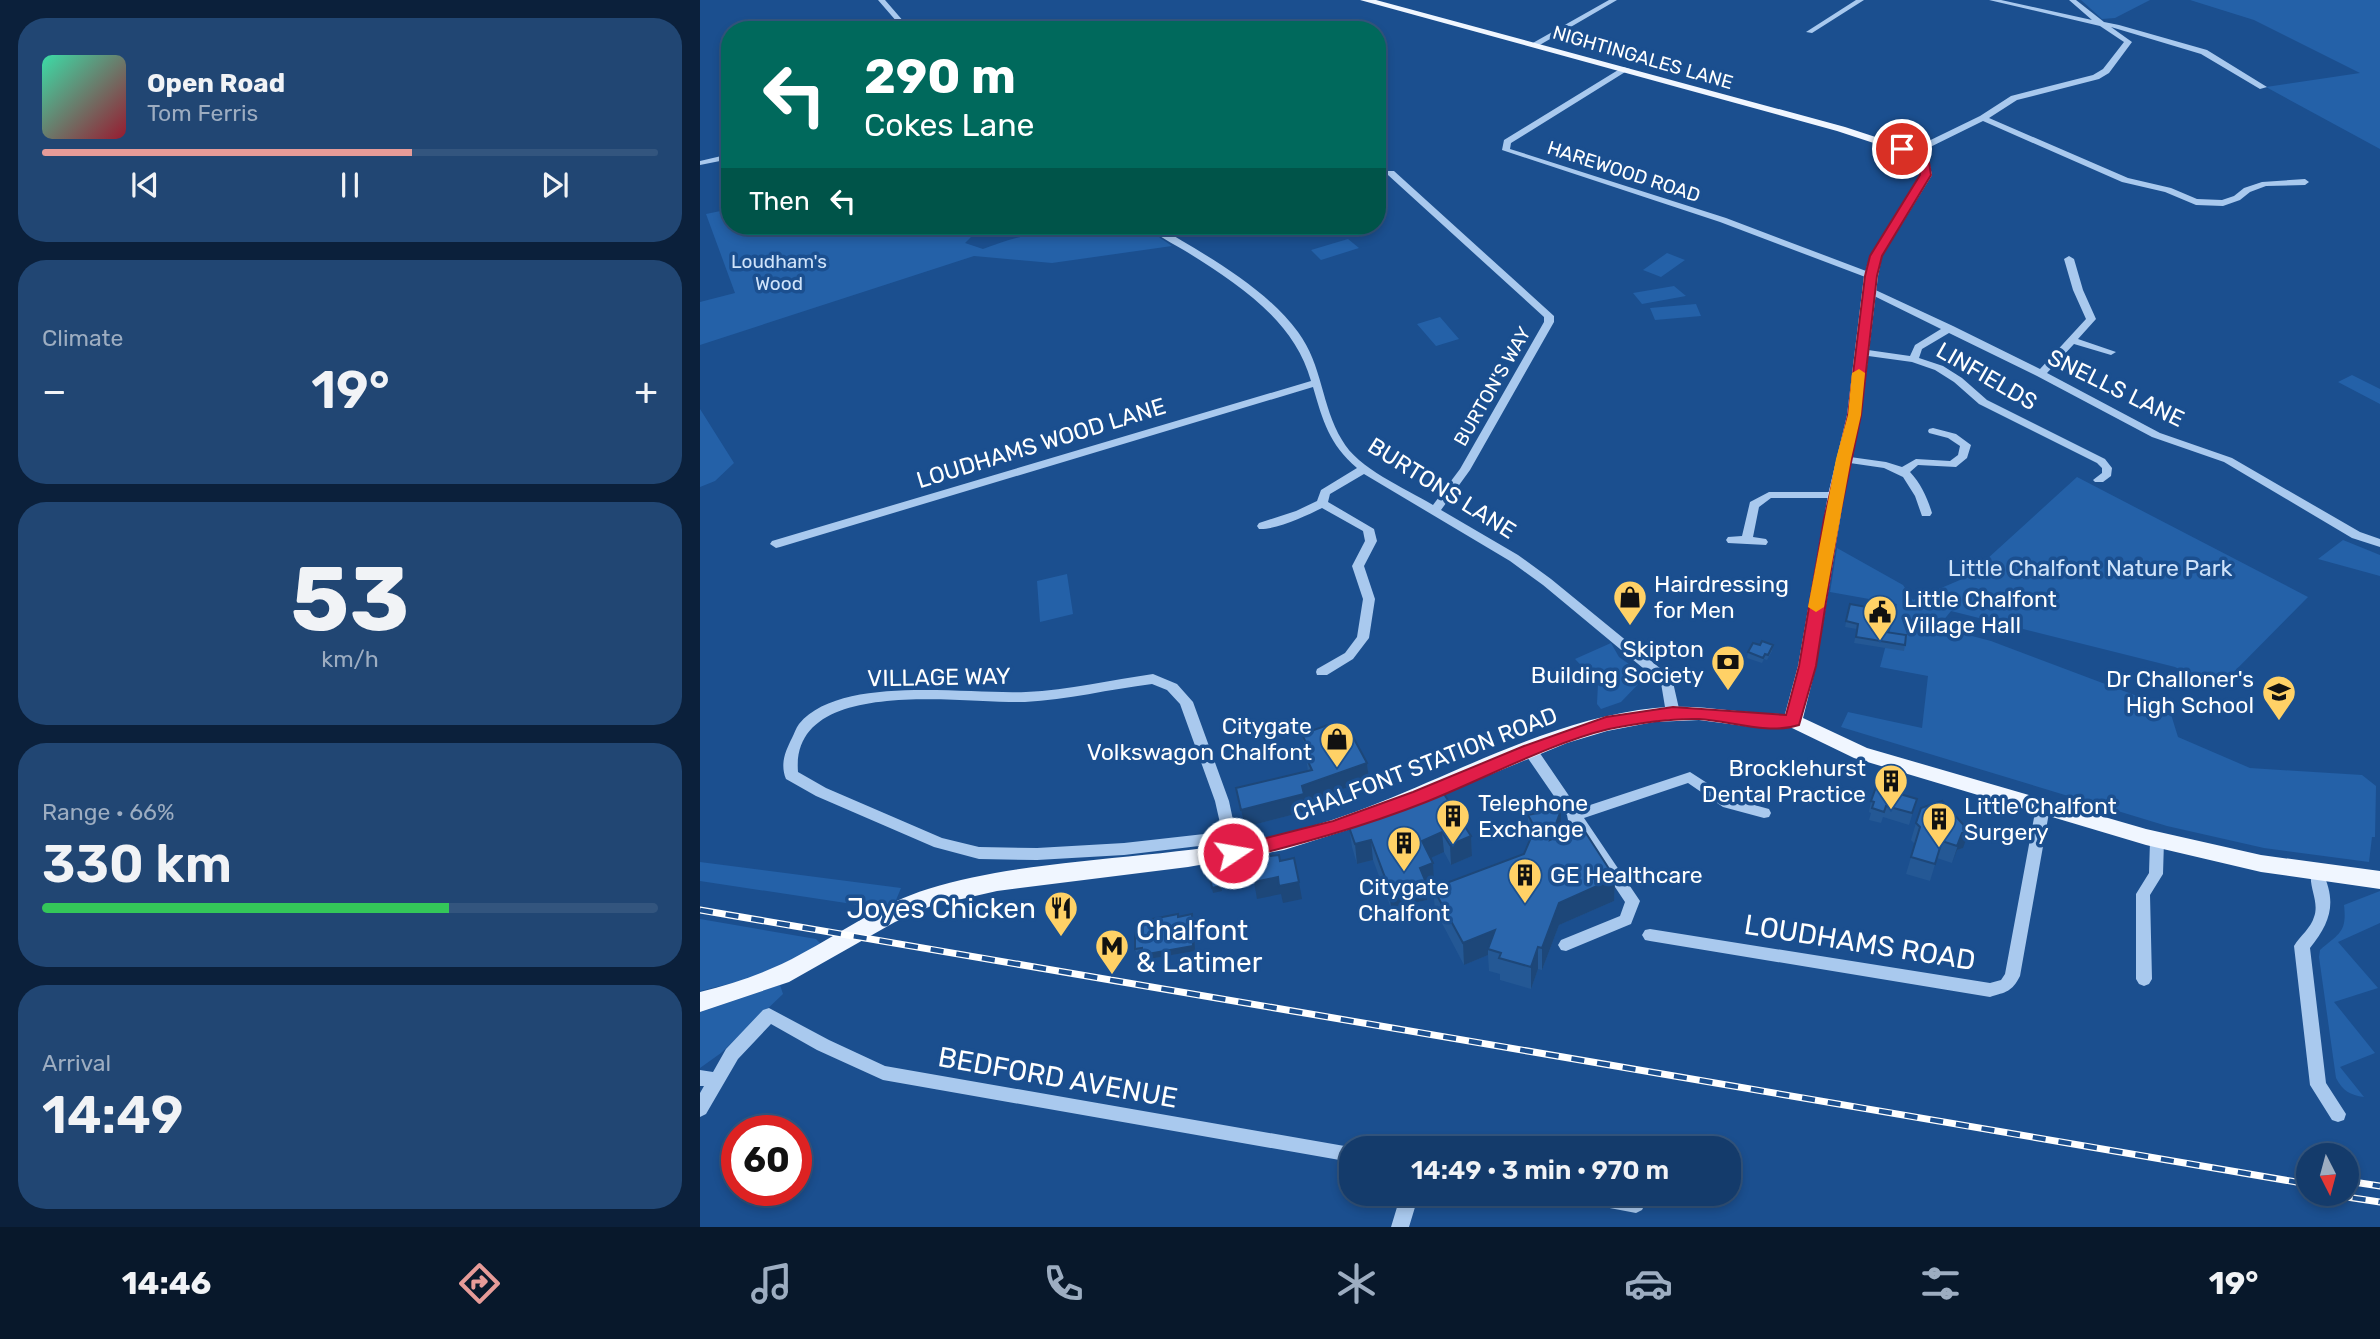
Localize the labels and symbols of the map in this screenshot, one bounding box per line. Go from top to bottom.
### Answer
street label: NIGHTINGALES LANE [1550,21,1736,94]
pin [1872,119,1932,179]
street label: HAREWOOD ROAD [1544,136,1703,207]
park label: Loudham's Wood [731,250,827,295]
street label: BURTON'S WAY [1449,323,1536,450]
street label: LINFIELDS [1932,336,2042,416]
street label: SNELLS LANE [2043,343,2189,433]
street label: LOUDHAMS WOOD LANE [913,392,1169,494]
street label: BURTONS LANE [1363,431,1521,545]
park label: Little Chalfont Nature Park [1948,554,2232,582]
place label: Hairdressing for Men [1654,570,1789,624]
shop icon: Hairdressing for Men [1611,578,1649,627]
place label: Little Chalfont Village Hall [1904,585,2057,639]
public building icon: Little Chalfont Village Hall [1861,593,1899,642]
place label: Skipton Building Society [1531,635,1704,689]
bank icon: Skipton Building Society [1709,643,1747,692]
street label: VILLAGE WAY [867,662,1011,692]
place label: Dr Challoner's High School [2106,665,2254,719]
school or university icon: Dr Challoner's High School [2260,673,2298,722]
street label: CHALFONT STATION ROAD [1289,701,1561,827]
place label: Citygate Volkswagon Chalfont [1087,712,1312,766]
shop icon: Citygate Volkswagon Chalfont [1318,720,1356,769]
place label: Brocklehurst Dental Practice [1702,754,1866,808]
building icon: Brocklehurst Dental Practice [1872,762,1910,811]
place label: Telephone Exchange [1478,789,1588,843]
place label: Little Chalfont Surgery [1964,792,2117,846]
building icon: Telephone Exchange [1434,797,1472,846]
building icon: Little Chalfont Surgery [1920,800,1958,849]
position arrow [1196,816,1270,890]
building icon: Citygate Chalfont [1385,824,1423,873]
building icon: GE Healthcare [1506,856,1544,905]
place label: GE Healthcare [1550,861,1703,889]
place label: Citygate Chalfont [1358,873,1450,927]
restaurant icon: Joyes Chicken [1042,889,1080,938]
place label: Joyes Chicken [847,892,1036,925]
street label: LOUDHAMS ROAD [1742,908,1978,977]
place label: Chalfont & Latimer [1136,914,1263,979]
metro station icon: Chalfont & Latimer [1093,927,1131,976]
street label: BEDFORD AVENUE [936,1040,1180,1115]
speed limit sign: 60 [721,1115,812,1206]
north arrow [2296,1143,2359,1206]

